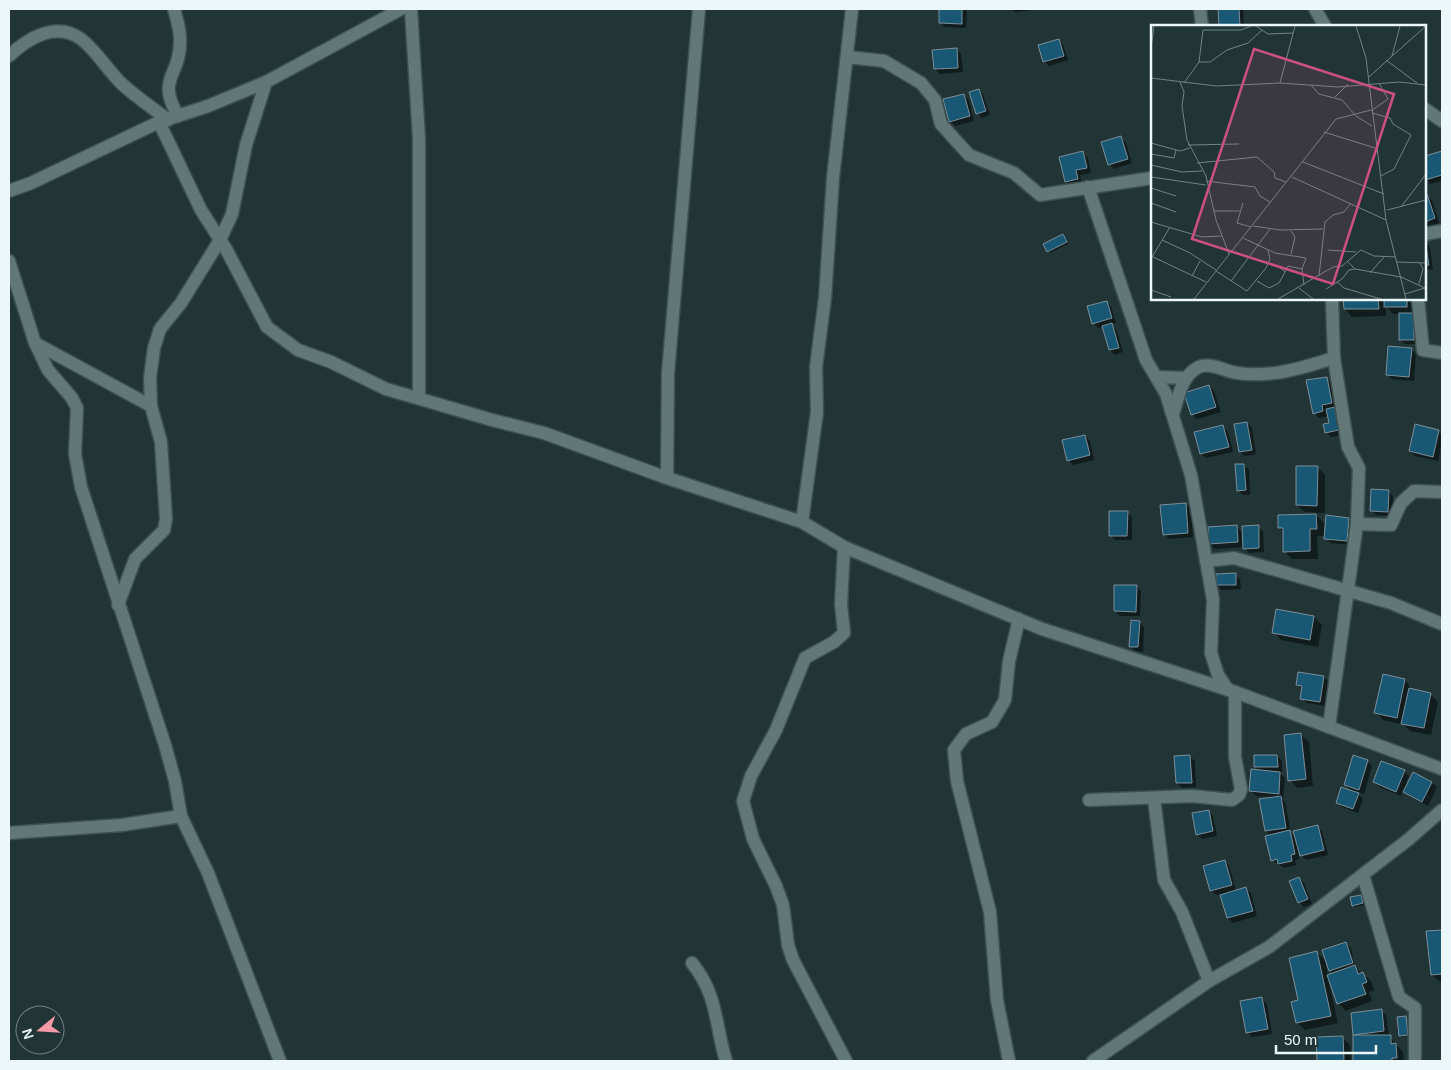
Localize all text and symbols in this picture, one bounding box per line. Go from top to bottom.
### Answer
inset map [1151,25,1426,300]
north arrow [15,1005,65,1055]
scale bar [1276,1022,1376,1054]
text: N [18,1027,37,1041]
text: 50 m [1284,1031,1317,1048]

